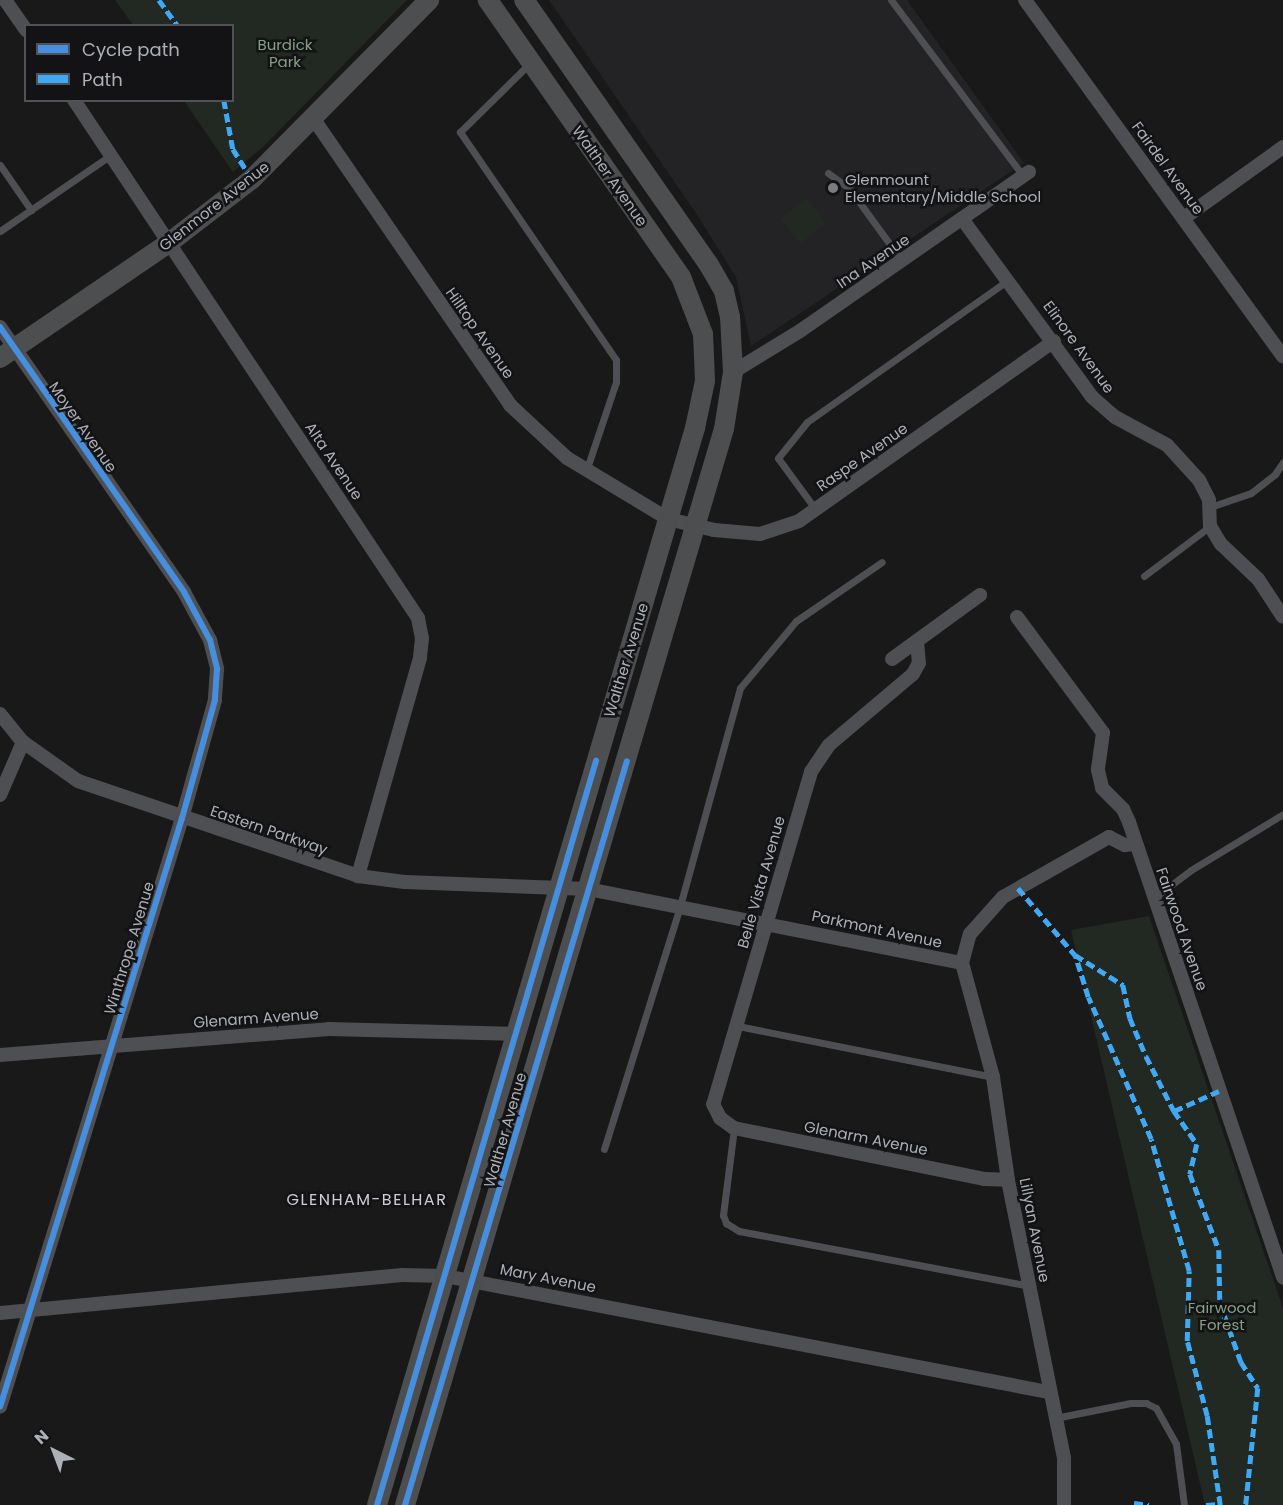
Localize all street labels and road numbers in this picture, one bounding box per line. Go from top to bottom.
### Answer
street label: Fairdel Avenue [1128,118,1208,218]
street label: Walther Avenue [569,122,651,230]
street label: Glenmore Avenue [155,157,273,255]
street label: Ina Avenue [833,230,913,292]
street label: Hilltop Avenue [442,284,518,382]
street label: Elinore Avenue [1040,297,1118,397]
street label: Moyer Avenue [45,378,121,476]
street label: Alta Avenue [301,419,367,503]
street label: Raspe Avenue [813,419,911,495]
street label: Walther Avenue [600,601,652,719]
street label: Eastern Parkway [208,802,330,858]
street label: Belle Vista Avenue [733,814,789,950]
street label: Fairwood Avenue [1152,865,1212,993]
street label: Winthrope Avenue [100,879,158,1017]
street label: Parkmont Avenue [810,906,944,952]
street label: Glenarm Avenue [193,1005,319,1031]
street label: Walther Avenue [480,1070,530,1190]
street label: Glenarm Avenue [803,1117,929,1159]
street label: Lillyan Avenue [1016,1176,1054,1284]
street label: Mary Avenue [498,1260,598,1296]

